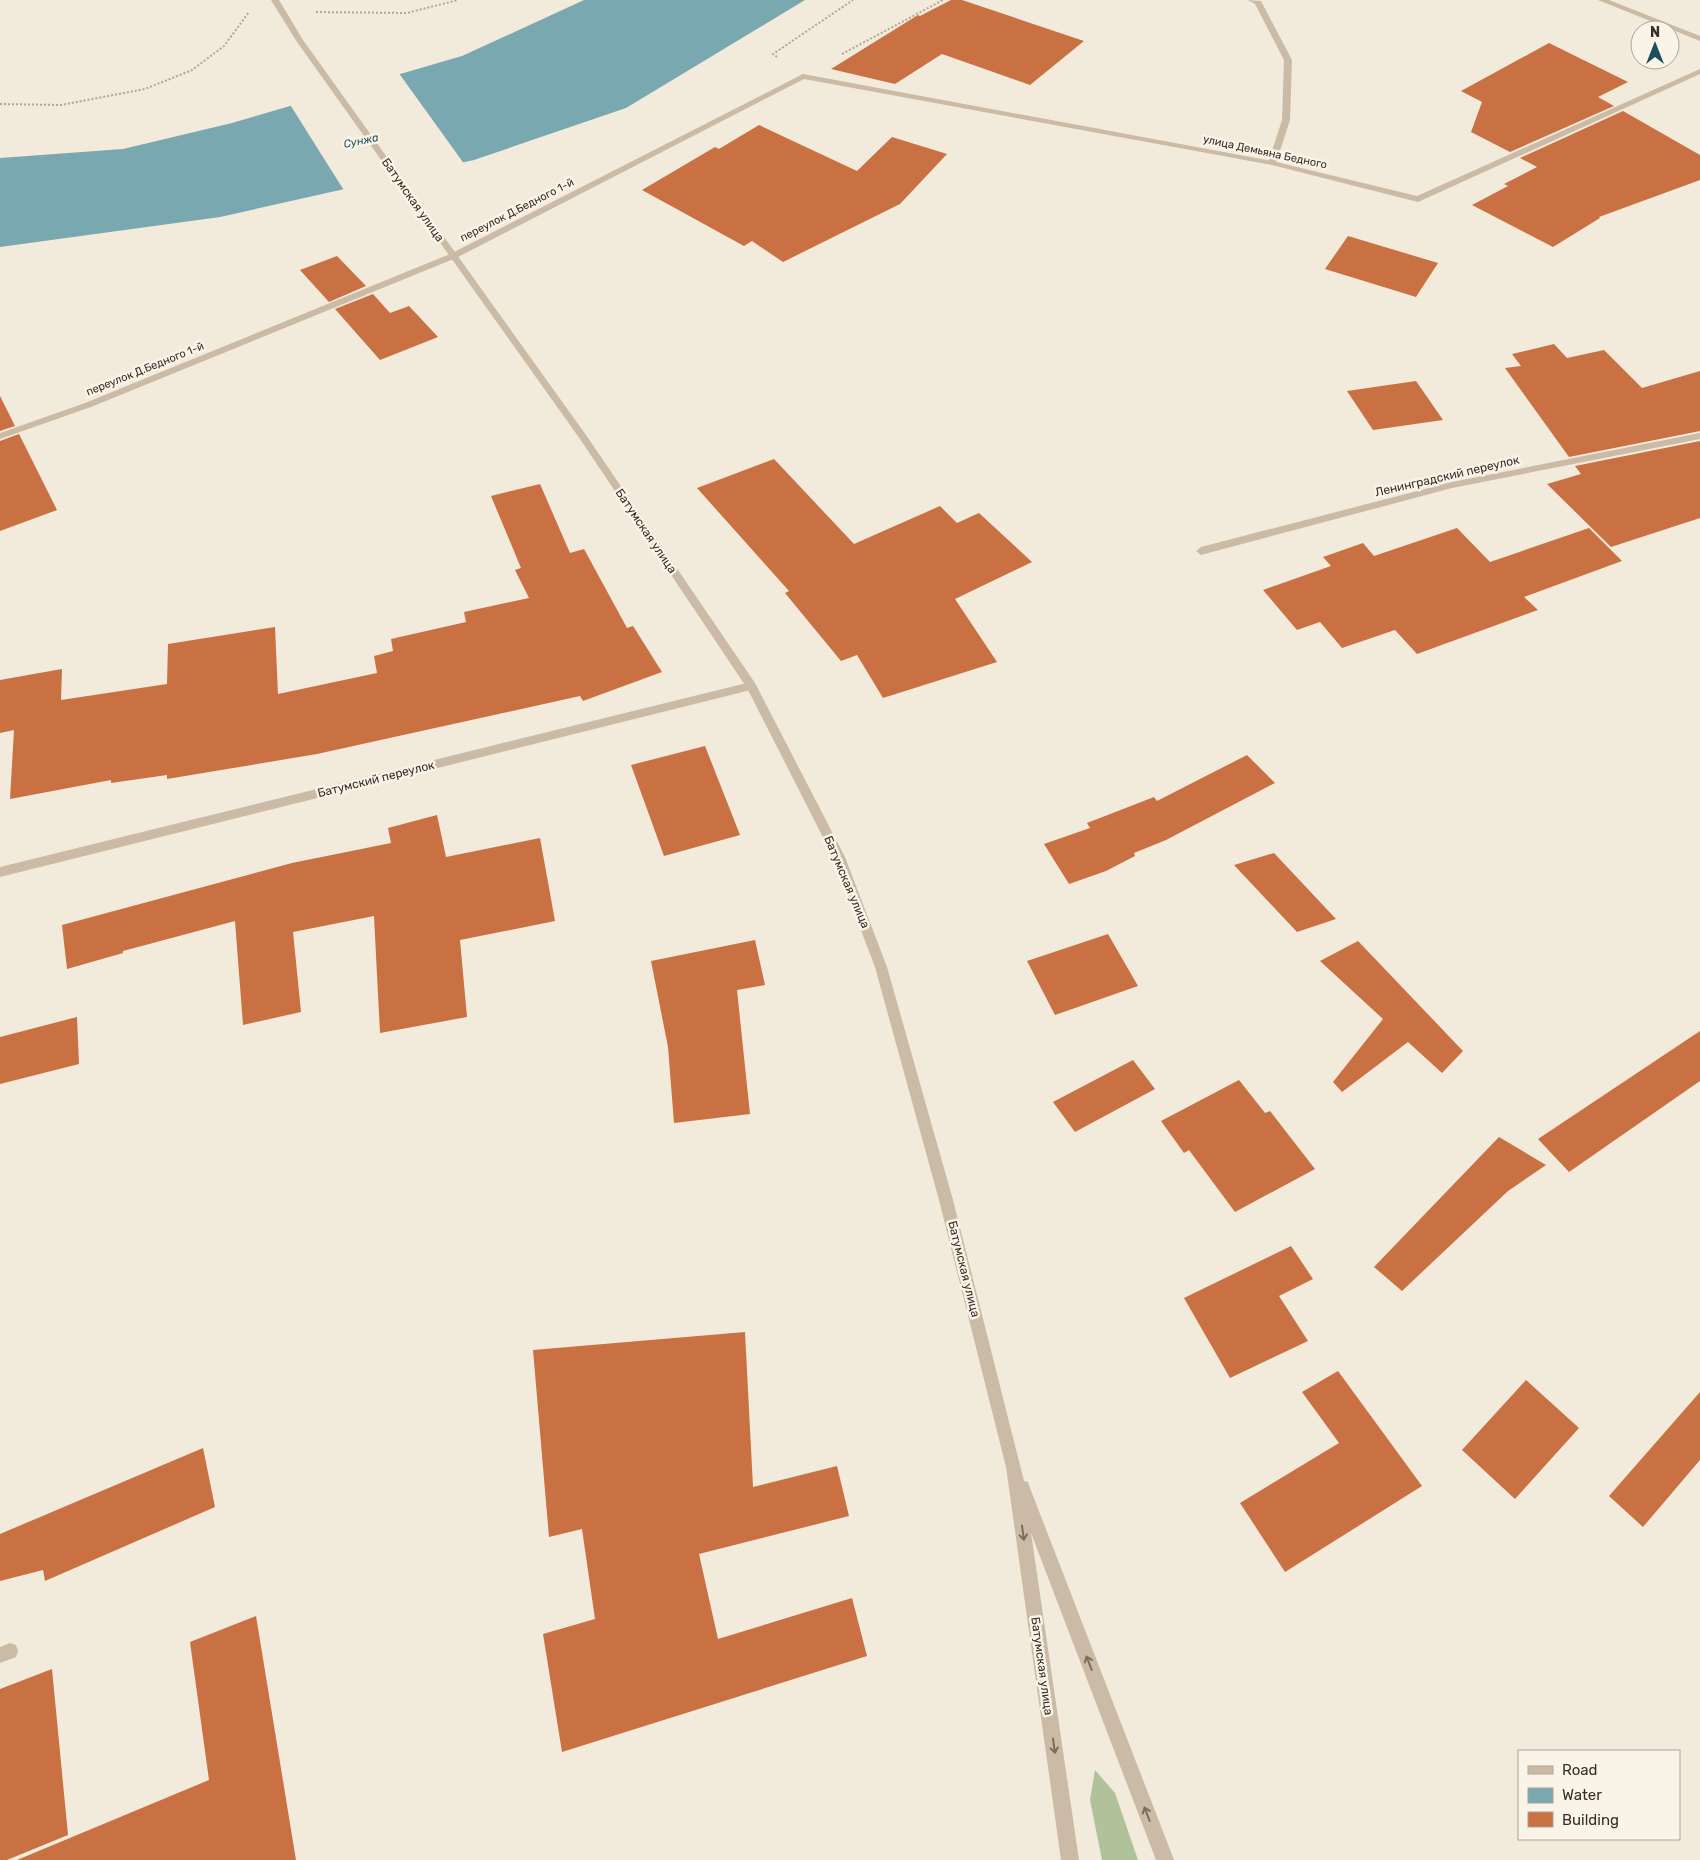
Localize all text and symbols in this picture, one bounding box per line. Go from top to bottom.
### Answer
north arrow [1630,20,1680,70]
text: N [1650,24,1660,41]
water label: Сунжа [342,131,380,151]
street label: улица Демьяна Бедного [1202,132,1328,172]
street label: Батумская улица [379,155,447,245]
street label: переулок Д.Бедного 1-й [458,176,576,244]
street label: переулок Д.Бедного 1-й [84,339,206,399]
street label: Ленинградский переулок [1373,452,1521,499]
street label: Батумская улица [613,486,679,576]
street label: Батумский переулок [316,758,436,800]
street label: Батумская улица [821,834,873,930]
street label: Батумская улица [945,1219,983,1319]
one-way arrow [1019,1524,1029,1540]
street label: Батумская улица [1028,1616,1056,1716]
one-way arrow [1084,1656,1093,1671]
one-way arrow [1049,1737,1059,1753]
legend [1518,1750,1680,1840]
text: Road [1562,1761,1598,1779]
text: Water [1562,1786,1602,1804]
one-way arrow [1142,1807,1151,1823]
text: Building [1562,1811,1619,1829]

